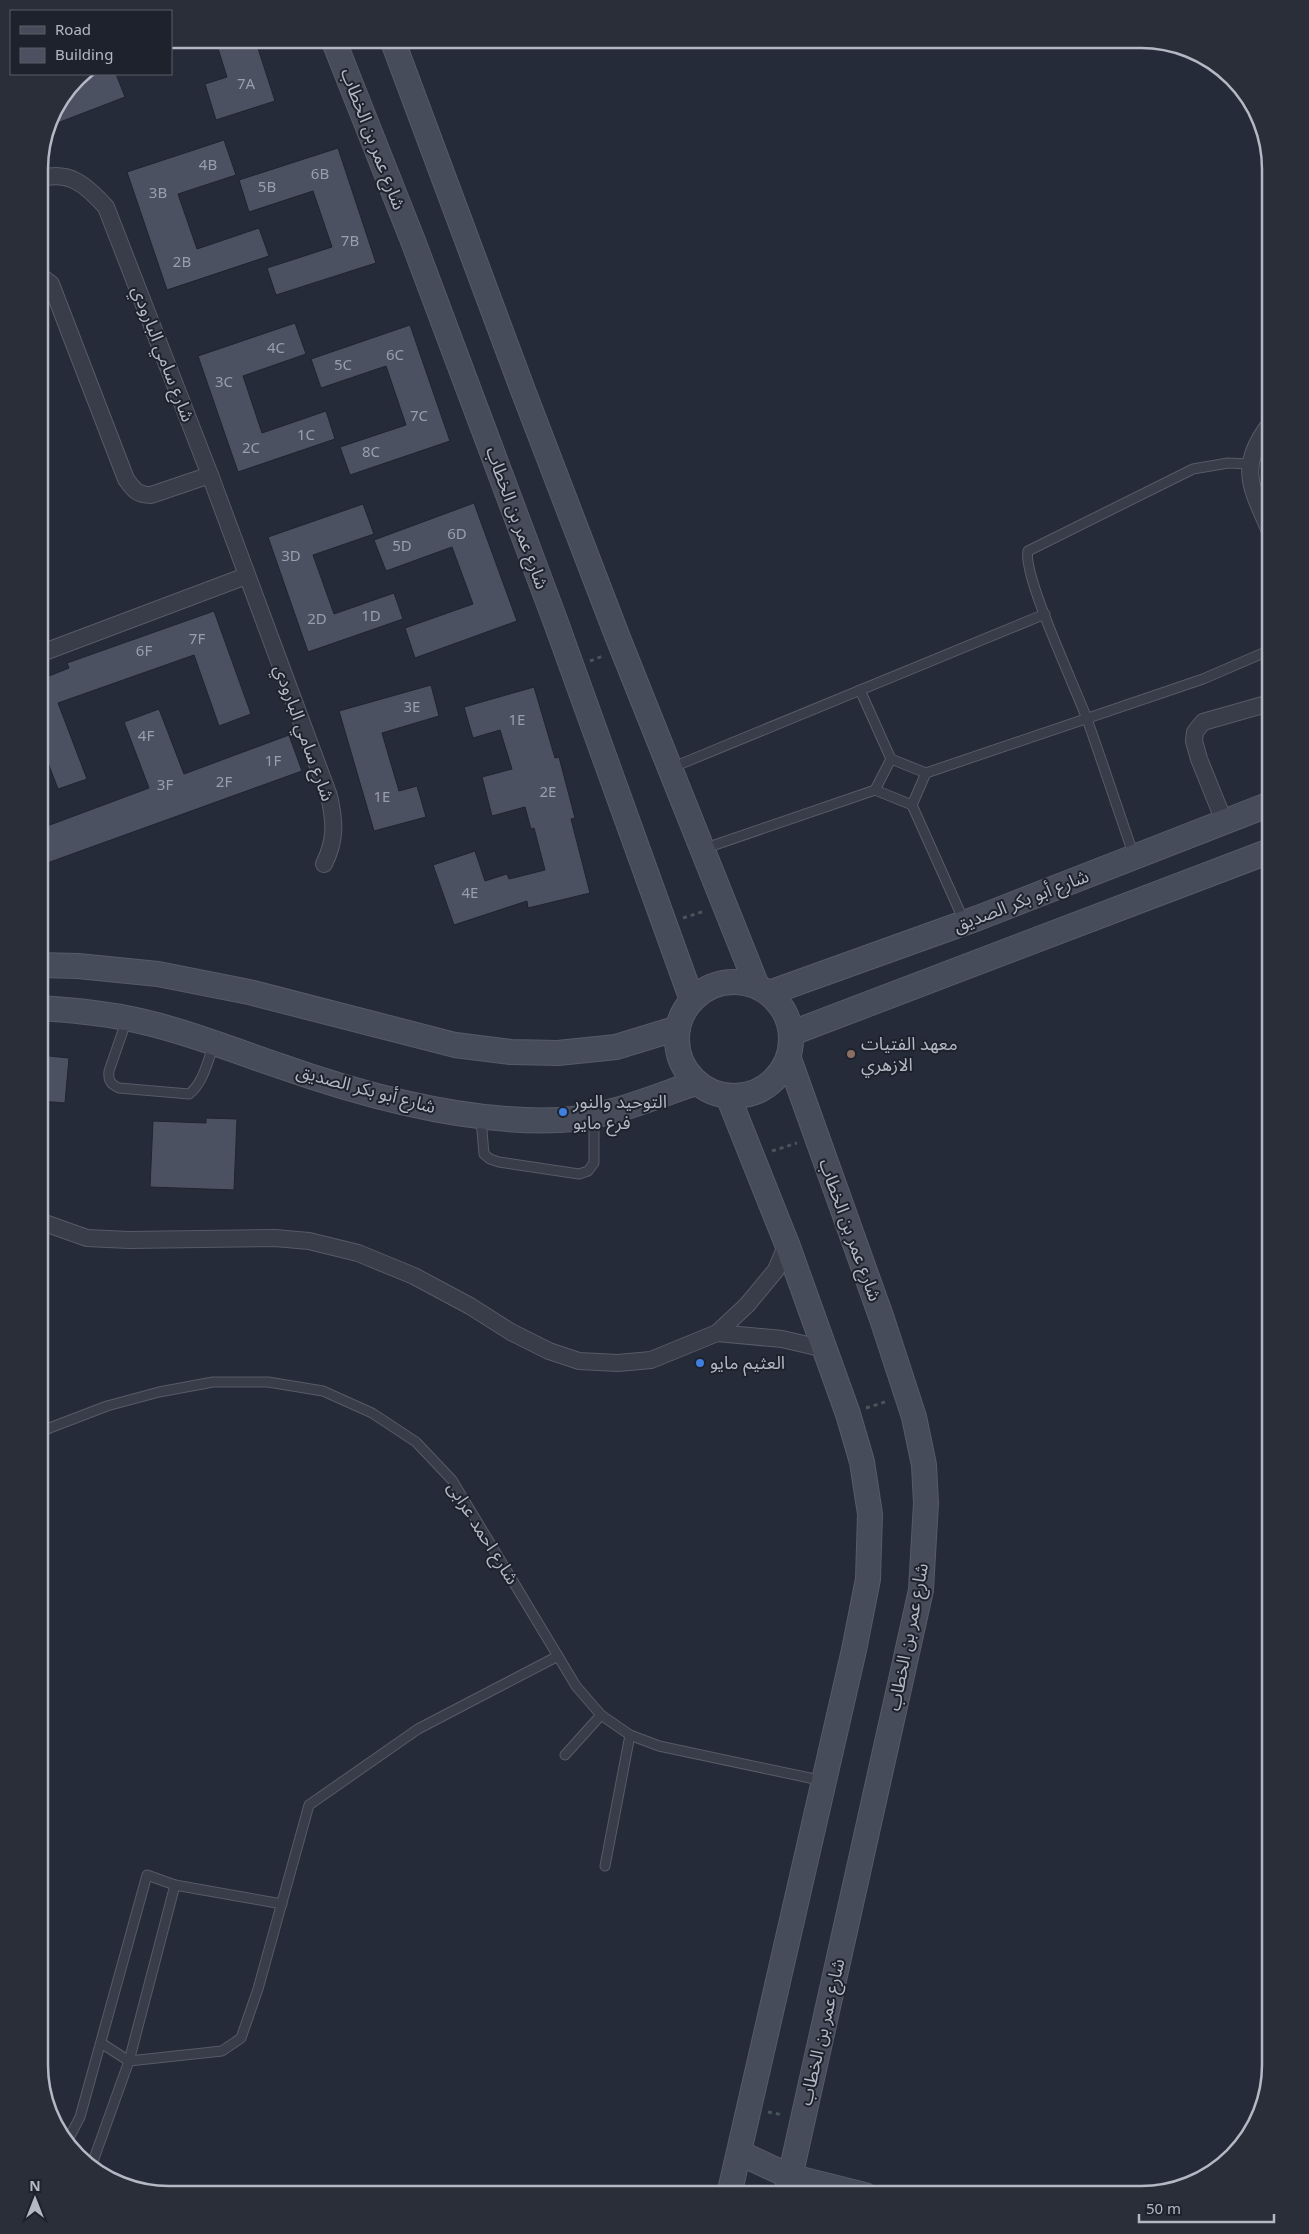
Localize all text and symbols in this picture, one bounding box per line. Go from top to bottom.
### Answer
legend [10,10,172,75]
text: Road [55,19,91,39]
text: Building [55,44,113,64]
street label: شارع عمر بن الخطاب [333,64,412,214]
house number: 7A [237,73,255,93]
house number: 4B [199,154,217,174]
house number: 6B [311,163,329,183]
house number: 5B [258,176,276,196]
house number: 3B [149,182,167,202]
house number: 7B [341,230,359,250]
house number: 2B [173,251,191,271]
street label: شارع سامي البارودي [124,282,201,426]
house number: 4C [267,337,286,357]
house number: 6C [386,344,405,364]
house number: 5C [334,354,353,374]
house number: 3C [215,371,234,391]
house number: 7C [410,405,429,425]
house number: 1C [297,424,316,444]
house number: 2C [242,437,261,457]
house number: 8C [362,441,381,461]
street label: شارع عمر بن الخطاب [478,443,555,593]
house number: 6D [447,523,467,543]
house number: 5D [392,535,412,555]
house number: 3D [281,545,301,565]
house number: 1D [361,605,381,625]
house number: 2D [307,608,327,628]
house number: 7F [189,628,205,648]
house number: 6F [136,640,152,660]
street label: شارع سامي البارودي [266,661,341,805]
house number: 3E [404,696,420,716]
house number: 1E [509,709,525,729]
house number: 4F [138,725,154,745]
house number: 1F [265,750,281,770]
house number: 2F [216,771,232,791]
house number: 3F [157,774,173,794]
house number: 2E [540,781,556,801]
house number: 1E [374,786,390,806]
street label: شارع أبو بكر الصديق [949,863,1093,940]
house number: 4E [462,882,478,902]
place label: معهد الفتيات الازهري [861,1031,958,1078]
marker: معهد الفتيات الازهري [845,1048,857,1060]
street label: شارع أبو بكر الصديق [293,1058,439,1121]
place label: التوحيد والنور فرع مايو [572,1089,667,1137]
marker: التوحيد والنور فرع مايو [557,1106,569,1118]
street label: شارع عمر بن الخطاب [811,1155,888,1305]
place label: العثيم مايو [710,1350,785,1376]
marker: العثيم مايو [694,1357,706,1369]
street label: شارع احمد عرابى [440,1476,525,1590]
street label: شارع عمر بن الخطاب [881,1561,936,1713]
street label: شارع عمر بن الخطاب [792,1956,853,2108]
north arrow [10,2174,60,2224]
text: N [29,2176,41,2195]
scale bar [1139,2192,1274,2224]
text: 50 m [1146,2198,1181,2218]

